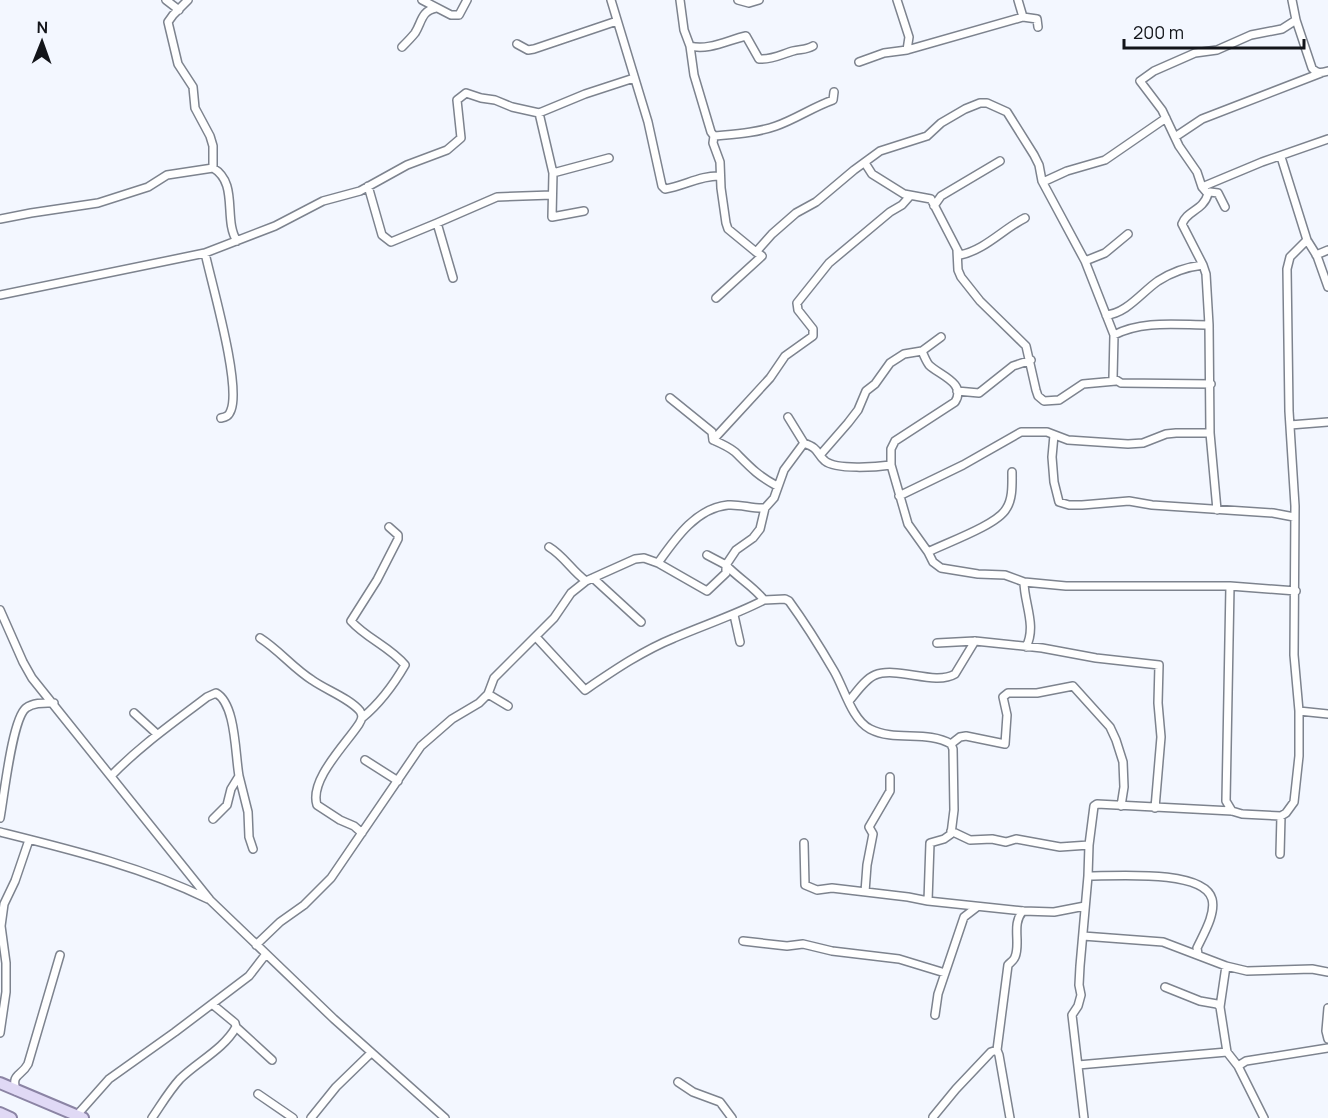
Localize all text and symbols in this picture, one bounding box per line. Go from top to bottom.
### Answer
north arrow [12,12,72,72]
scale bar [1124,12,1304,50]
text: N [36,16,48,38]
text: 200 m [1133,20,1184,44]

